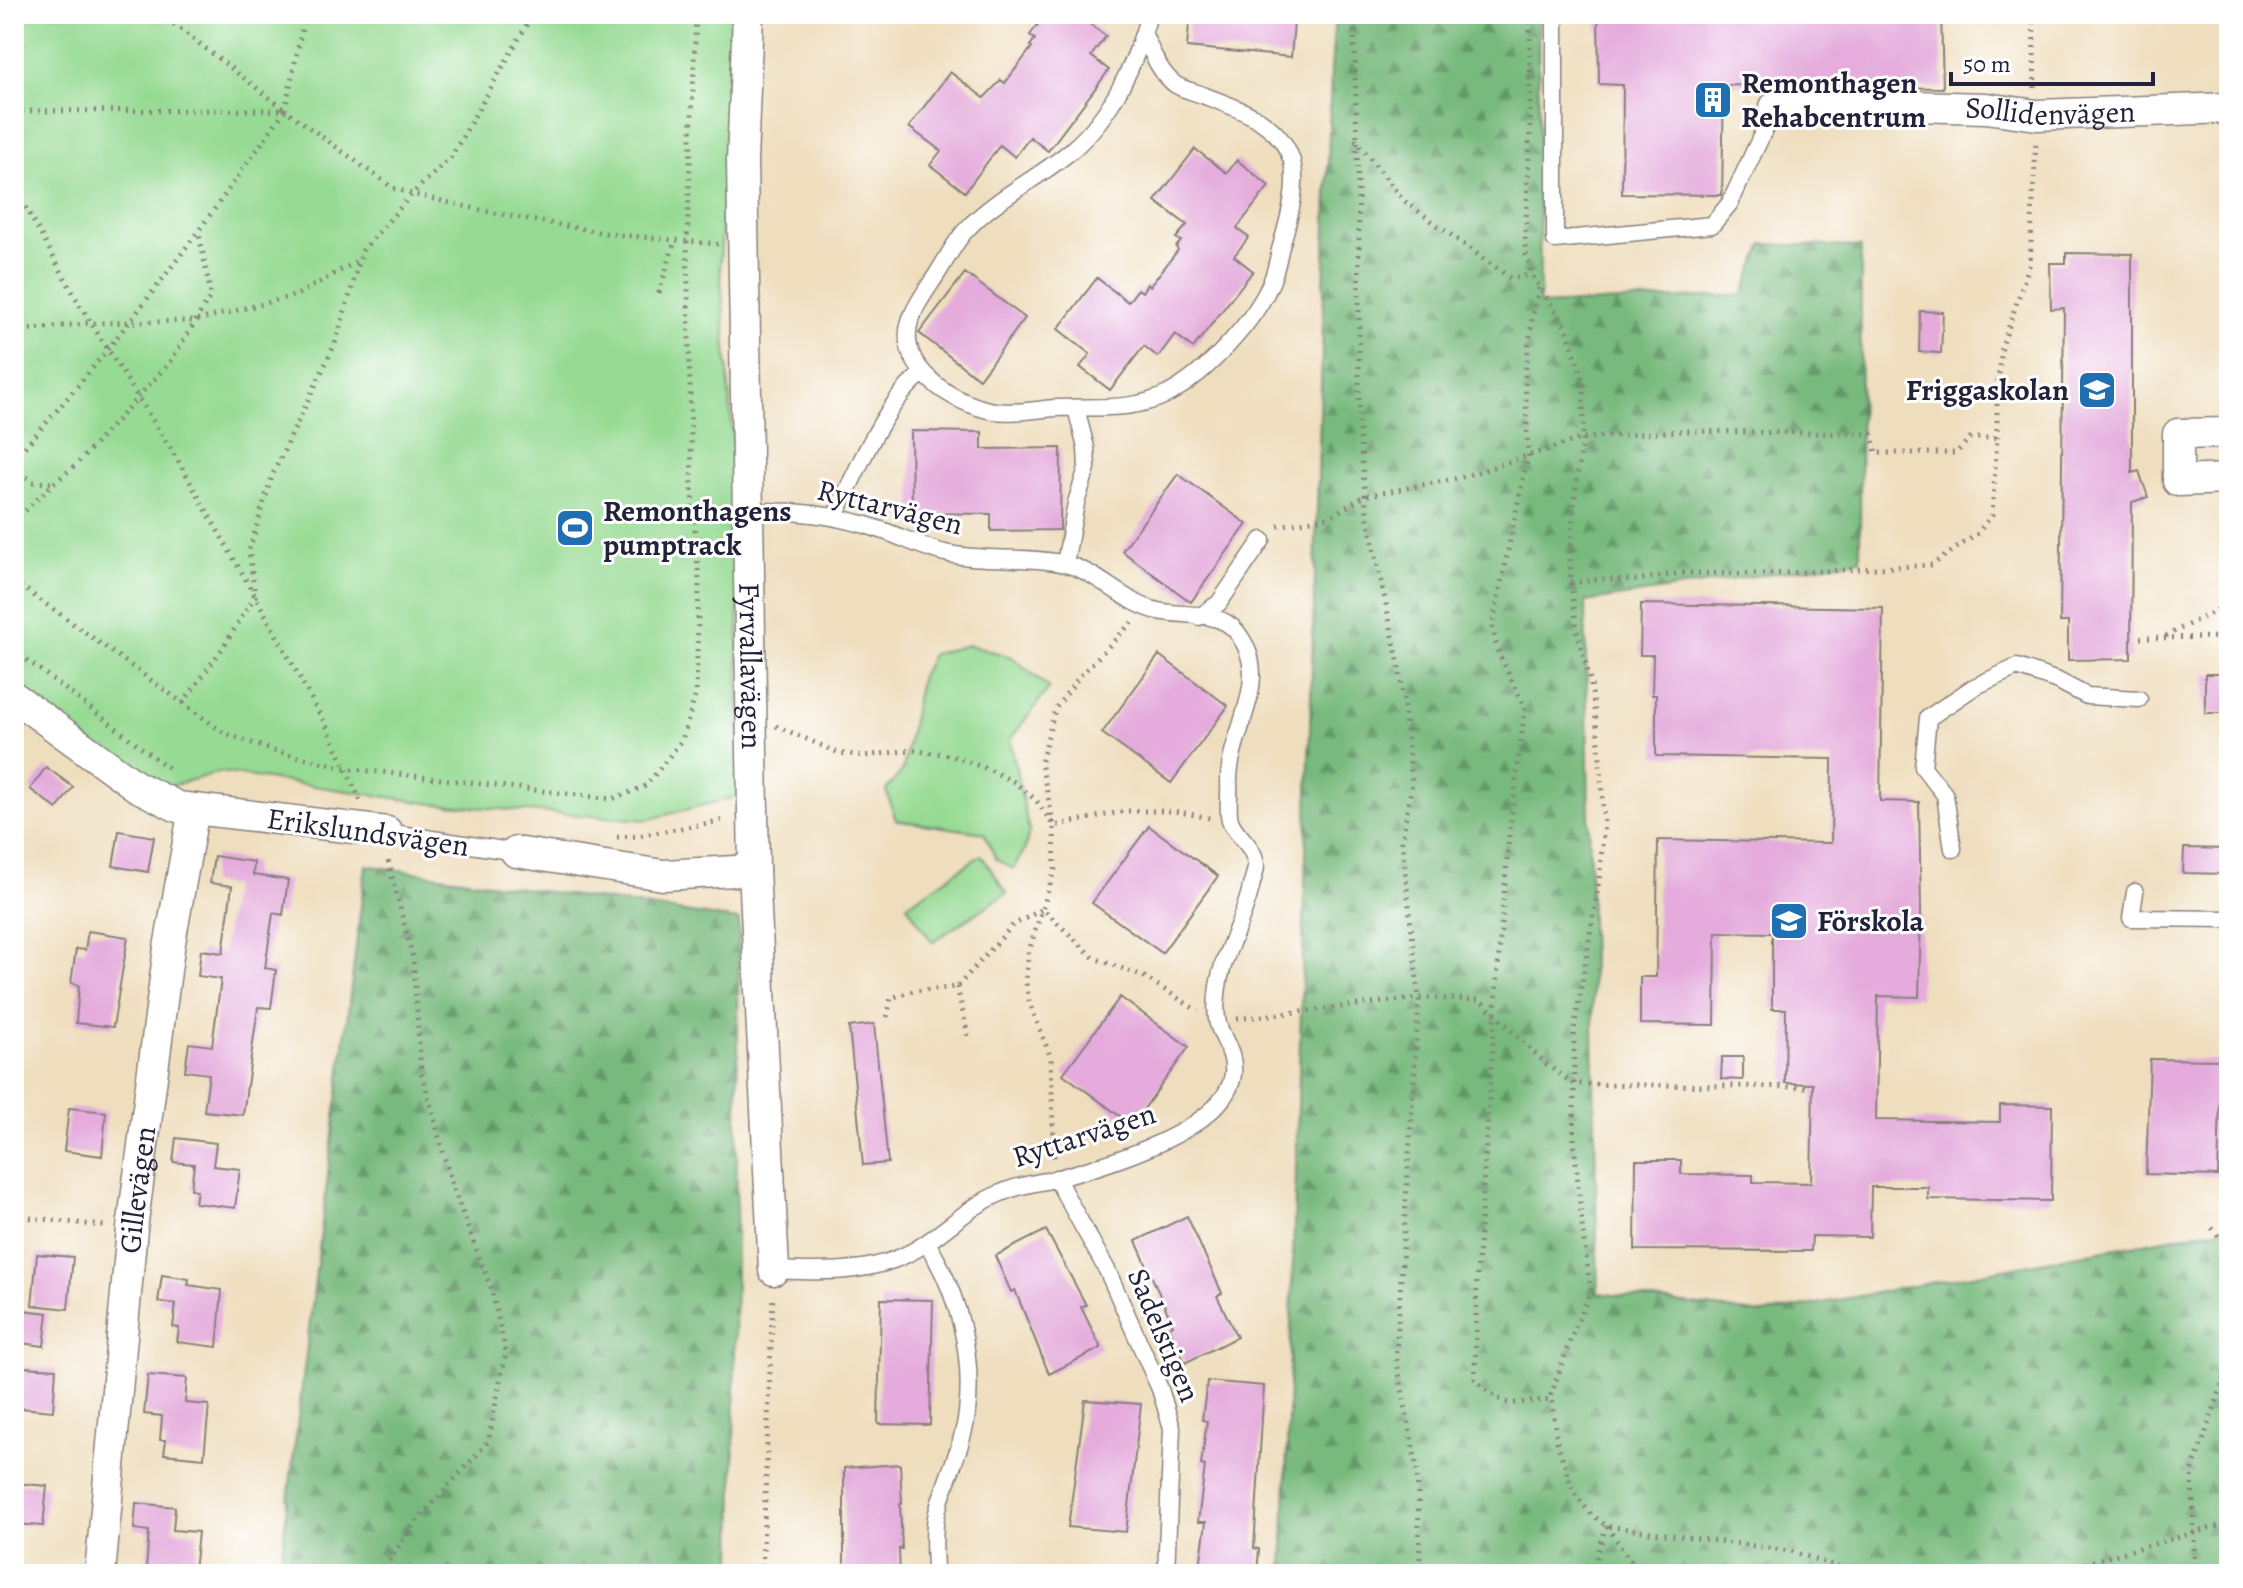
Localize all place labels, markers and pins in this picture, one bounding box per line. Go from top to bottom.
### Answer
place label: Remonthagen Rehabcentrum [1741,63,1926,137]
building icon: Remonthagen Rehabcentrum [1692,79,1734,121]
school or university icon: Friggaskolan [2076,369,2118,411]
place label: Friggaskolan [1906,370,2069,410]
place label: Remonthagens pumptrack [603,491,792,565]
sports icon: Remonthagens pumptrack [554,507,596,549]
school or university icon: Förskola [1768,900,1810,942]
place label: Förskola [1817,901,1925,941]

